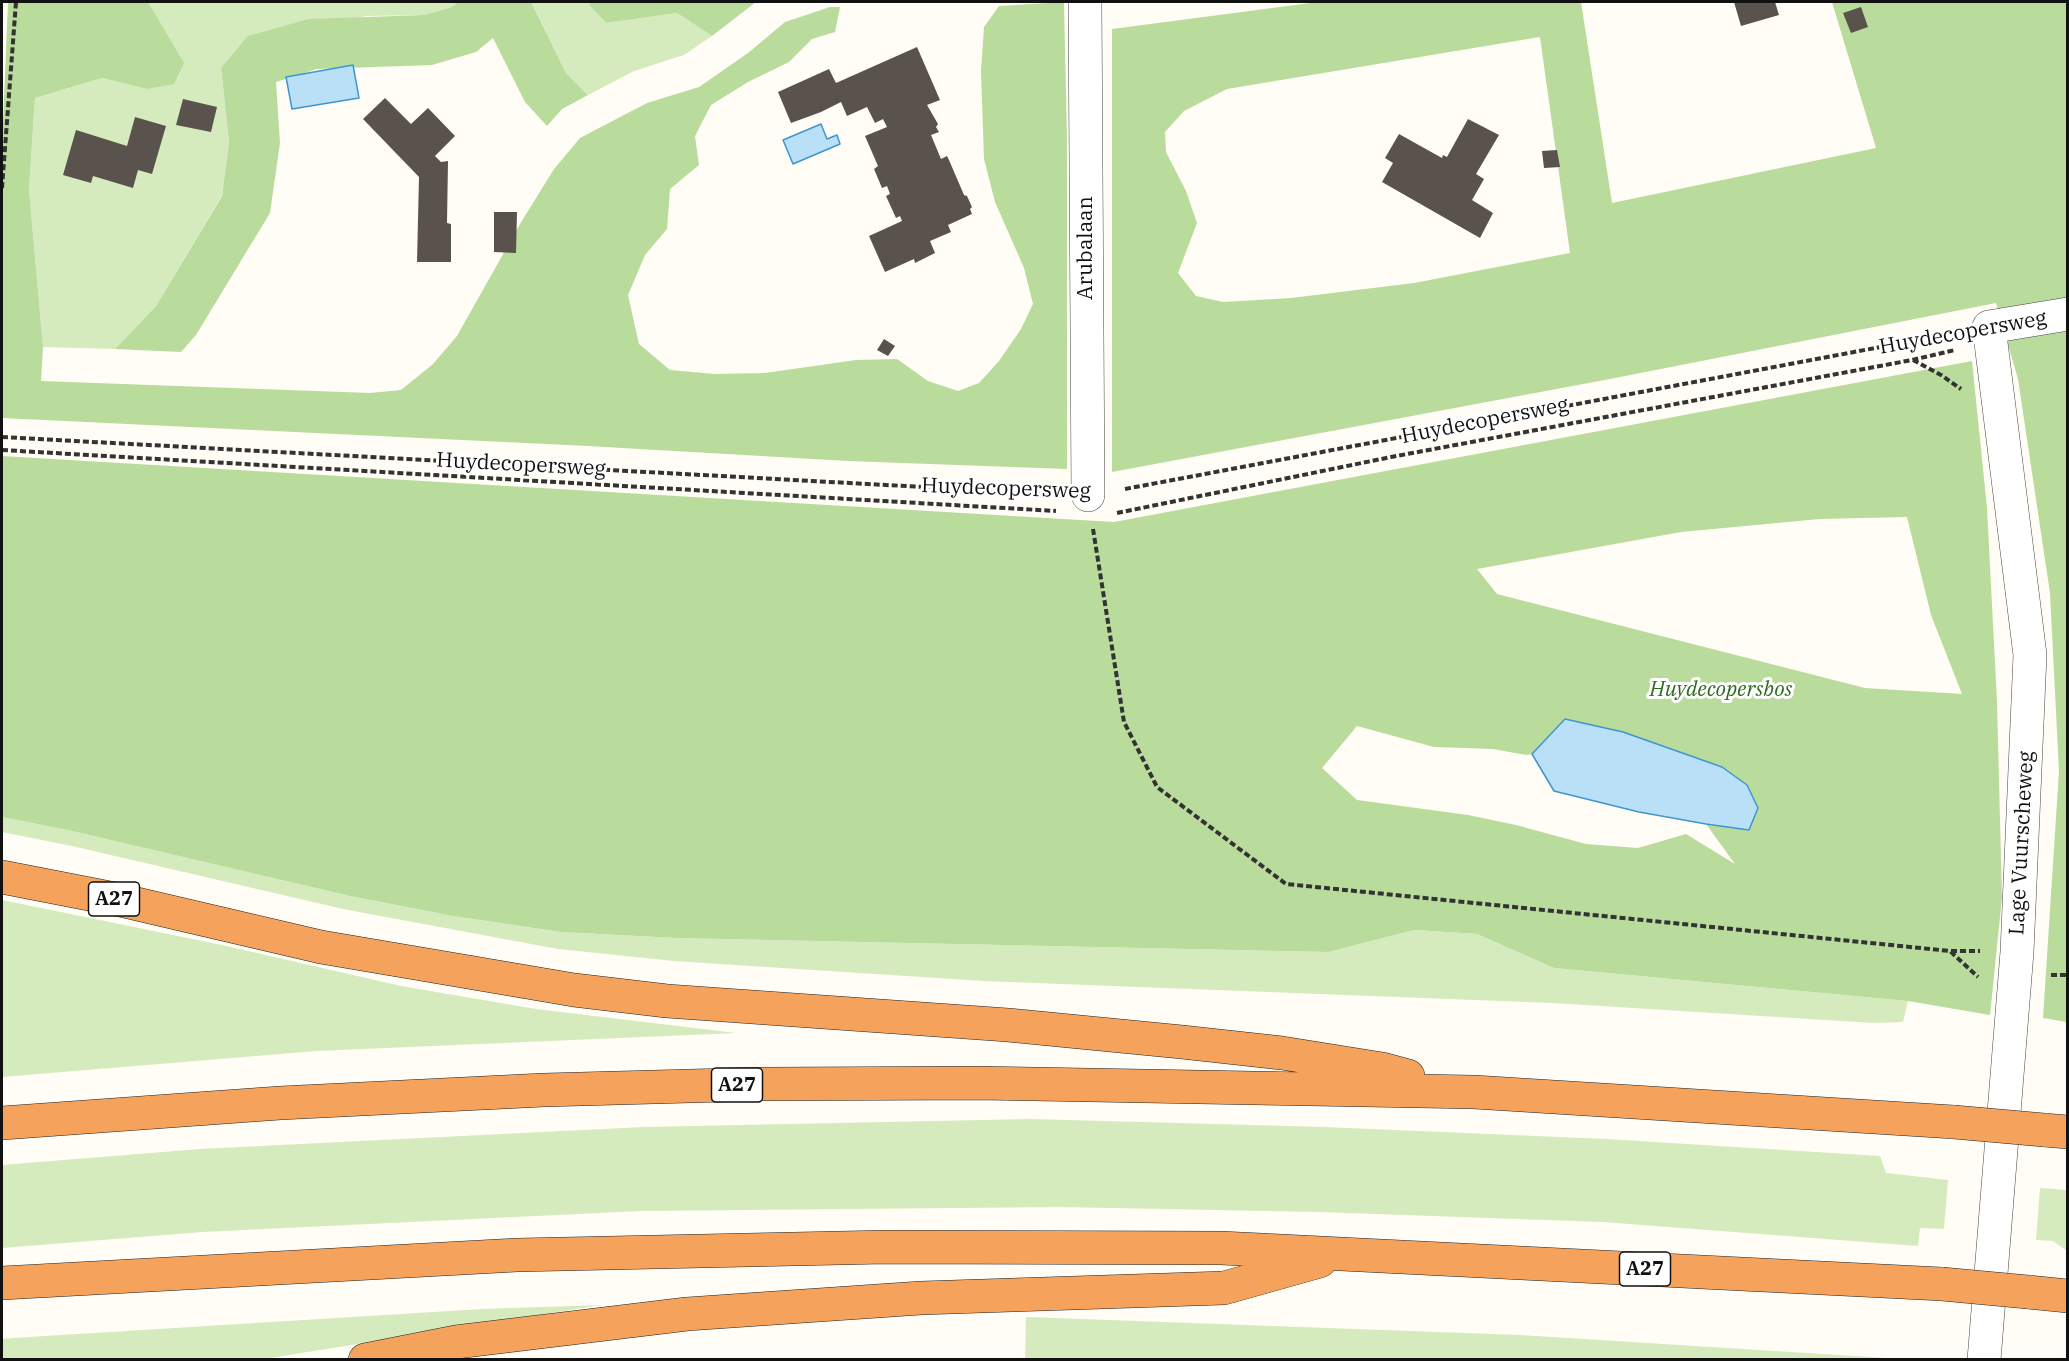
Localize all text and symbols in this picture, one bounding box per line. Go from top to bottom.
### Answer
street label: Arubalaan [1073,196,1099,300]
street label: Huydecopersweg [1877,306,2049,360]
street label: Huydecopersweg [1399,392,1571,450]
street label: Huydecopersweg [436,448,606,482]
street label: Huydecopersweg [921,473,1091,505]
park label: Huydecopersbos [1650,677,1792,703]
street label: Lage Vuurscheweg [2005,750,2039,936]
road number: A27 [88,882,140,916]
road number: A27 [712,1068,762,1102]
road number: A27 [1620,1252,1670,1286]

